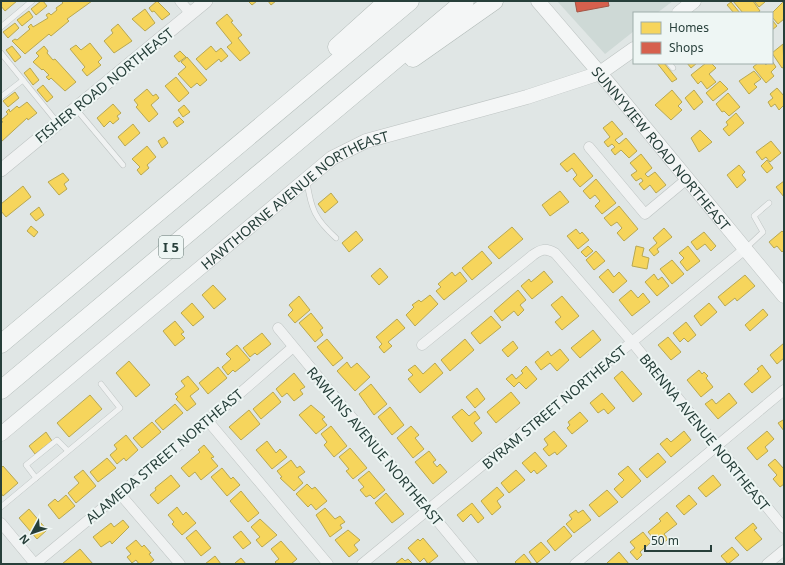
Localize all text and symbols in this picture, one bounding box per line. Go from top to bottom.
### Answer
legend [633,12,773,64]
text: Homes [669,19,709,36]
street label: FISHER ROAD NORTHEAST [31,23,177,147]
text: Shops [669,39,704,56]
street label: SUNNYVIEW ROAD NORTHEAST [588,62,735,234]
street label: HAWTHORNE AVENUE NORTHEAST [196,126,391,273]
road number: I 5 [159,236,183,258]
street label: BYRAM STREET NORTHEAST [478,341,630,473]
street label: BRENNA AVENUE NORTHEAST [636,349,774,515]
street label: RAWLINS AVENUE NORTHEAST [303,363,447,530]
street label: ALAMEDA STREET NORTHEAST [81,384,247,528]
north arrow [12,513,52,553]
scale bar [645,527,711,553]
text: N [15,531,33,548]
text: 50 m [651,532,679,549]

